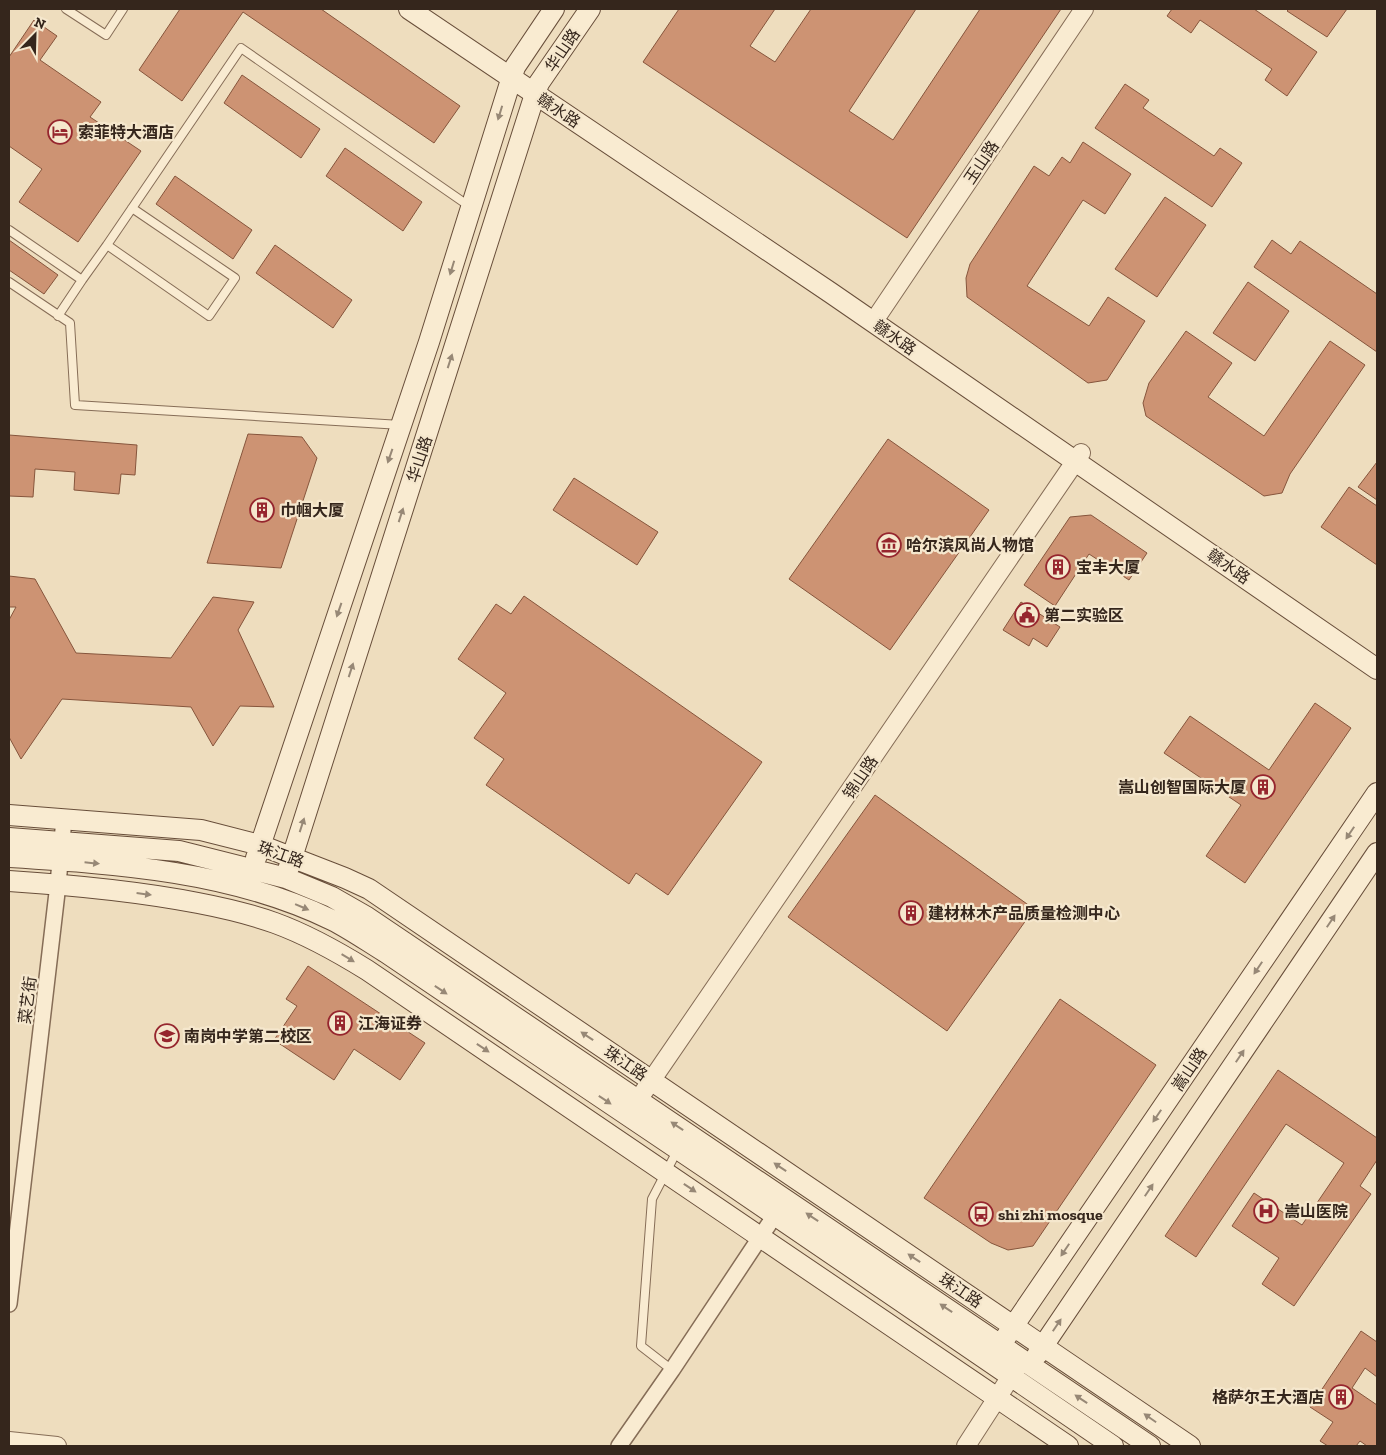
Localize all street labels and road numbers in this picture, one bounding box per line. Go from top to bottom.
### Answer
street label: 华山路 [541,25,584,75]
street label: 赣水路 [534,89,584,132]
street label: 玉山路 [960,137,1003,187]
street label: 赣水路 [870,316,920,359]
street label: 华山路 [403,433,436,485]
street label: 赣水路 [1204,545,1254,588]
street label: 锦山路 [839,752,882,802]
street label: 珠江路 [255,837,307,872]
street label: 菜艺街 [15,975,40,1025]
street label: 珠江路 [601,1042,651,1085]
street label: 嵩山路 [1168,1044,1211,1094]
street label: 珠江路 [936,1269,986,1312]

